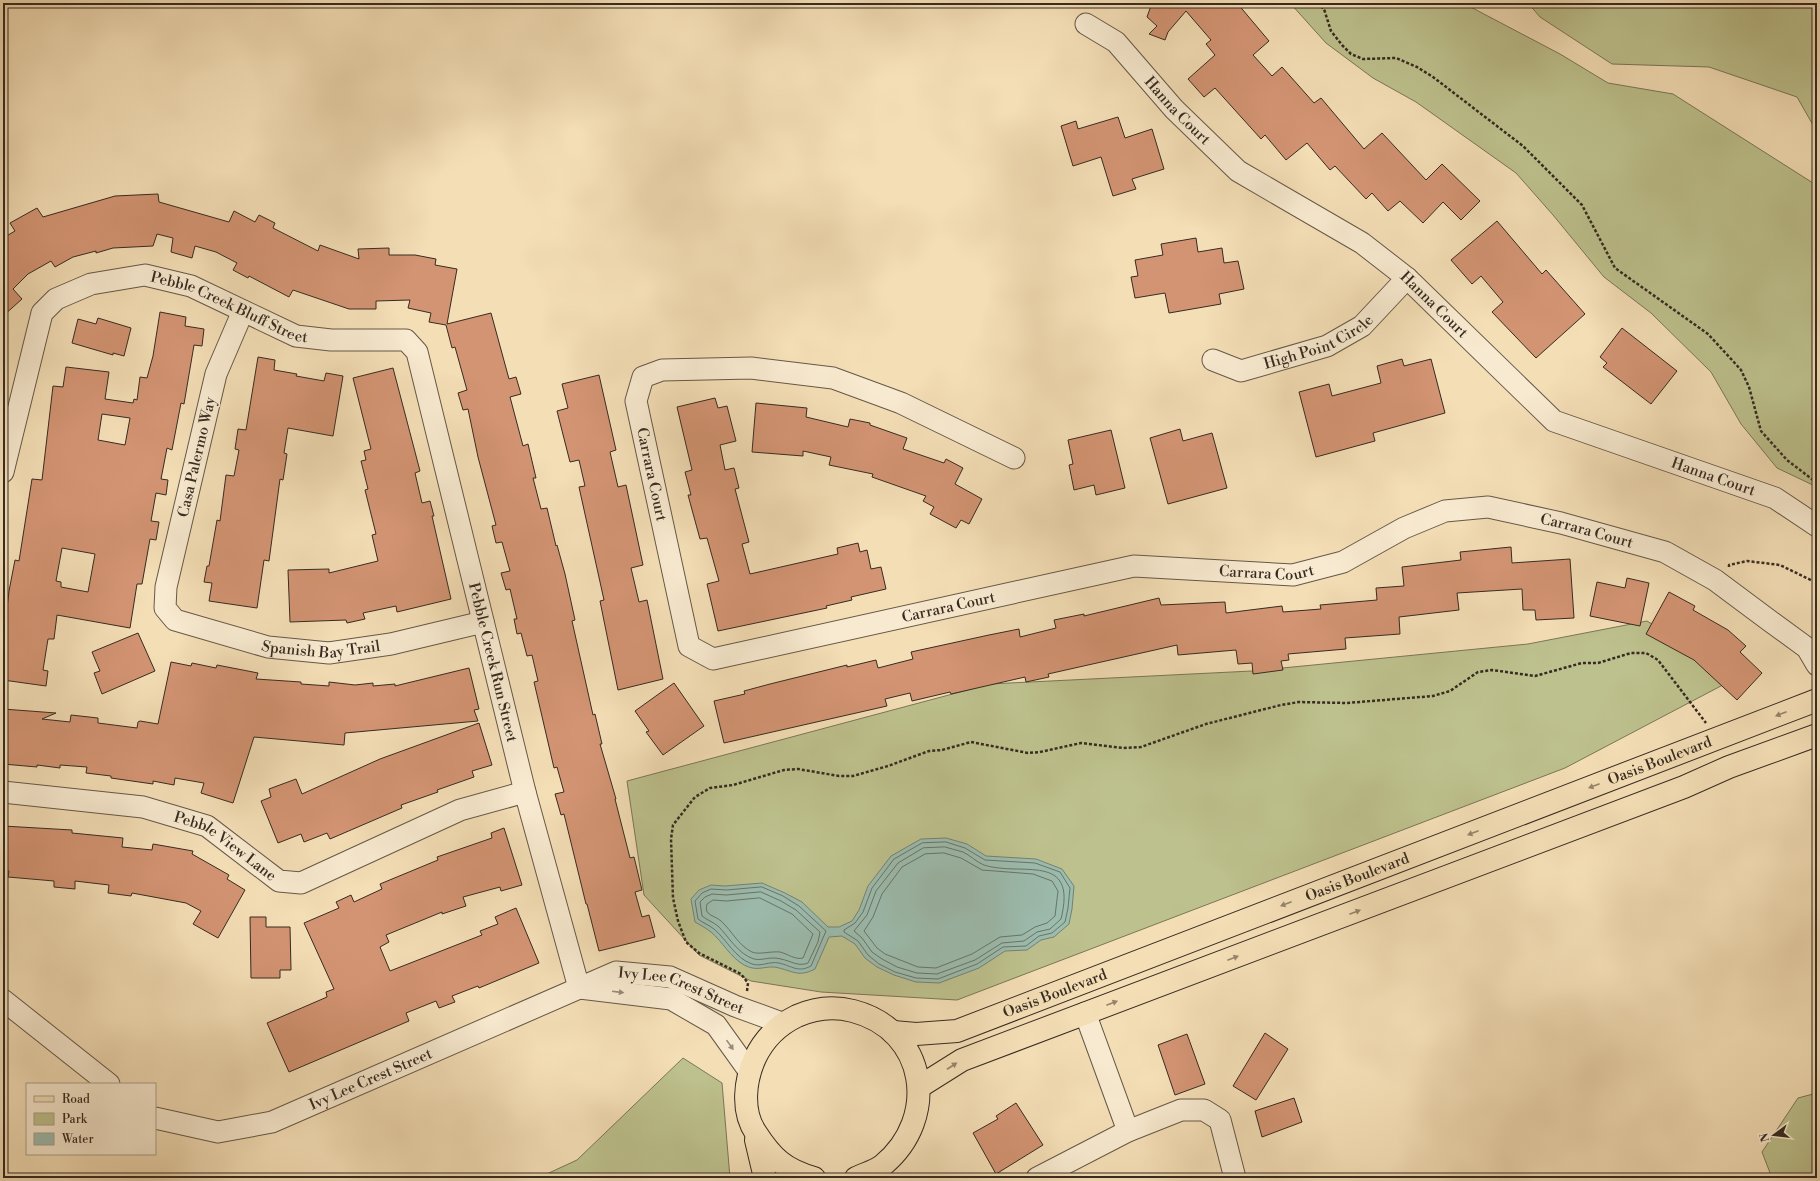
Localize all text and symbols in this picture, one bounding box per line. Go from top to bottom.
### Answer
street label: Hanna Court [1140,72,1215,149]
street label: Pebble Creek Bluff Street [149,267,309,347]
street label: Hanna Court [1396,267,1473,342]
street label: High Point Circle [1261,311,1377,373]
street label: Casa Palermo Way [174,394,220,519]
street label: Carrara Court [632,426,671,524]
street label: Hanna Court [1669,453,1759,500]
street label: Carrara Court [1539,509,1636,552]
street label: Carrara Court [1219,560,1317,585]
street label: Pebble Creek Run Street [464,581,522,745]
street label: Carrara Court [900,587,998,627]
street label: Spanish Bay Trail [259,636,382,662]
one-way arrow [1774,712,1786,718]
street label: Oasis Boulevard [1605,732,1715,789]
one-way arrow [1587,783,1599,789]
street label: Pebble View Lane [172,807,280,885]
one-way arrow [1466,830,1478,836]
street label: Oasis Boulevard [1302,848,1412,906]
one-way arrow [1279,902,1291,908]
one-way arrow [1349,908,1361,914]
one-way arrow [1228,954,1240,960]
street label: Ivy Lee Crest Street [617,963,747,1018]
street label: Oasis Boulevard [1000,965,1110,1022]
one-way arrow [612,989,624,995]
one-way arrow [1106,1000,1118,1006]
one-way arrow [726,1039,734,1050]
street label: Ivy Lee Crest Street [306,1044,435,1114]
one-way arrow [946,1063,958,1070]
legend [26,1083,156,1155]
text: Road [62,1092,90,1107]
text: Park [62,1112,88,1127]
north arrow [1754,1115,1794,1155]
text: N [1757,1131,1773,1143]
text: Water [61,1132,94,1147]

